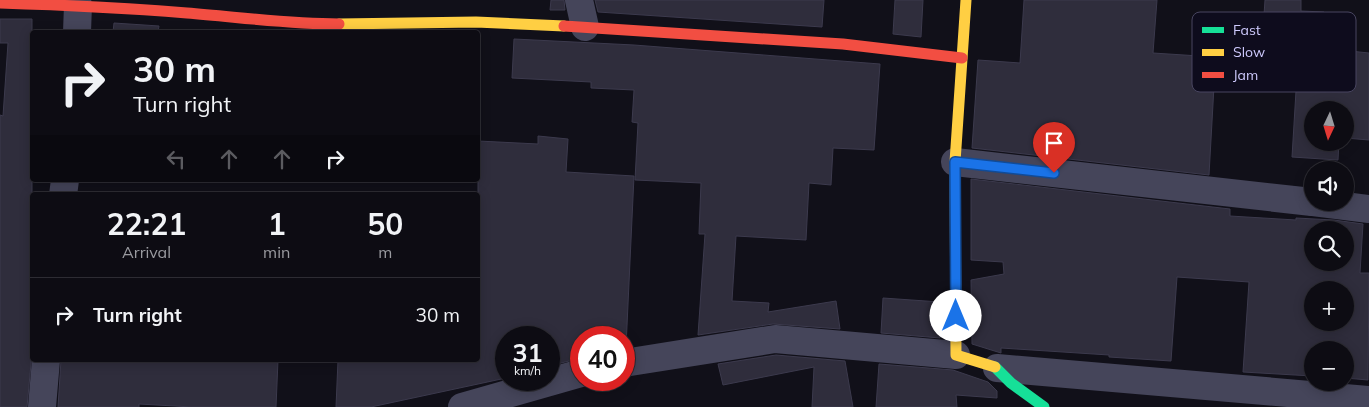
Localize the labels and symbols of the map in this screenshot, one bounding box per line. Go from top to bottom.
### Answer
legend [1192,12,1356,92]
text: Fast [1233,21,1261,39]
text: Slow [1233,43,1265,61]
text: Jam [1233,66,1258,84]
north arrow [1304,101,1354,151]
pin [1033,122,1075,173]
position arrow [929,289,981,341]
speed limit sign: 40 [570,326,635,391]

